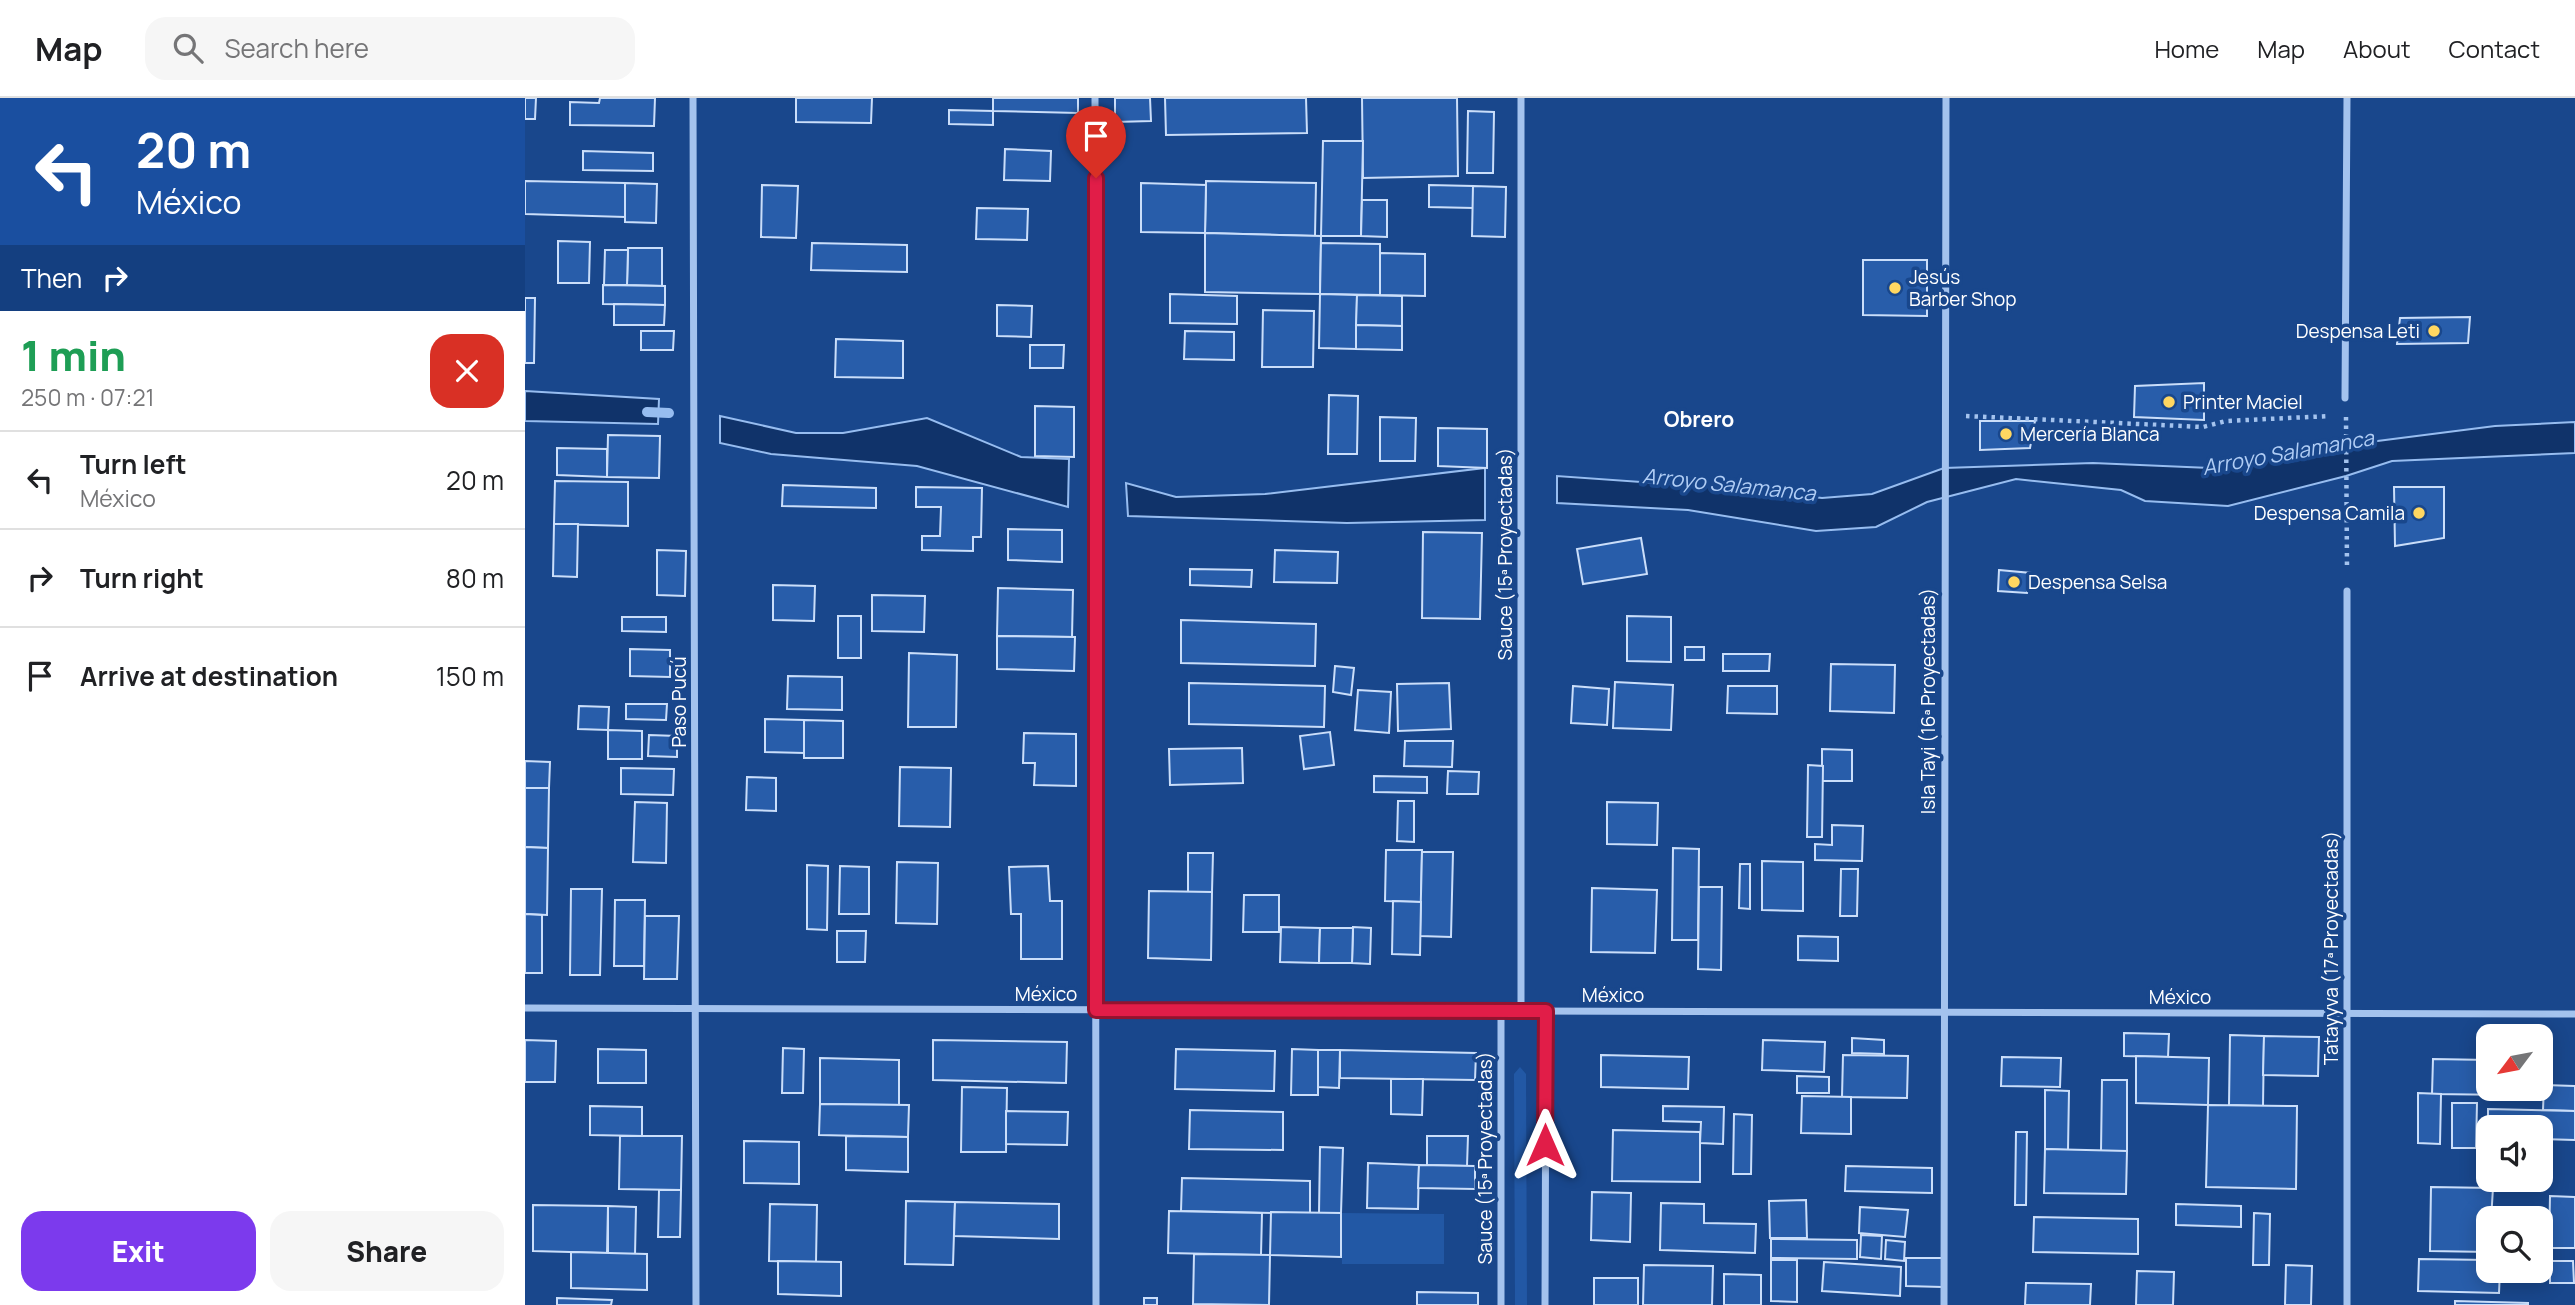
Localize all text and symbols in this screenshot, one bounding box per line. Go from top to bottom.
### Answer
search box [145,17,635,80]
text: Map [35,26,103,71]
icon: search [169,29,207,67]
text: Search here [225,30,369,66]
text: Home [2154,32,2219,65]
text: Map [2257,32,2305,65]
text: About [2343,32,2411,65]
text: Contact [2449,32,2540,65]
pin [1066,106,1126,178]
text: 20 m [136,116,251,183]
icon: arrive [1077,117,1115,155]
icon: left [21,126,112,217]
text: México [136,180,241,224]
icon: right [96,259,134,297]
text: Then [21,260,82,296]
place label: Jesús Barber Shop [1909,264,2017,312]
marker: Jesús Barber Shop [1887,280,1903,296]
place label: Despensa Leti [2296,318,2420,344]
marker: Despensa Leti [2426,323,2442,339]
text: 1 min [21,326,126,384]
button: close [430,334,504,408]
text: 250 m · 07:21 [21,381,154,413]
place label: Printer Maciel [2183,389,2303,415]
marker: Printer Maciel [2161,394,2177,410]
district label: Obrero [1664,405,1734,433]
place label: Mercería Blanca [2020,421,2160,447]
water label: Arroyo Salamanca [2200,423,2377,481]
marker: Mercería Blanca [1998,426,2014,442]
text: Turn left [80,446,187,482]
street label: Sauce (15ª Proyectadas) [1492,448,1518,660]
icon: left [21,461,59,499]
water label: Arroyo Salamanca [1641,461,1818,507]
text: 20 m [446,462,504,498]
text: México [80,482,156,514]
place label: Despensa Camila [2254,500,2405,526]
marker: Despensa Camila [2411,505,2427,521]
icon: right [21,559,59,597]
text: Turn right [80,560,204,596]
text: 80 m [446,560,504,596]
place label: Despensa Selsa [2028,569,2167,595]
marker: Despensa Selsa [2006,574,2022,590]
street label: Isla Tayi (16ª Proyectadas) [1915,588,1941,814]
street label: Paso Pucú [666,656,692,748]
icon: arrive [21,657,59,695]
text: Arrive at destination [80,658,338,694]
text: 150 m [436,658,504,694]
street label: Tatayyva (17ª Proyectadas) [2318,831,2344,1065]
street label: México [1015,981,1077,1007]
street label: México [1582,982,1644,1008]
street label: México [2149,984,2211,1010]
north arrow [2476,1024,2553,1101]
map controls [2476,1024,2553,1283]
street label: Sauce (15ª Proyectadas) [1472,1052,1498,1264]
position arrow [1508,1108,1582,1182]
button: sound [2476,1115,2553,1192]
button: search [2476,1206,2553,1283]
button: Exit [21,1211,256,1291]
button: Share [270,1211,504,1291]

